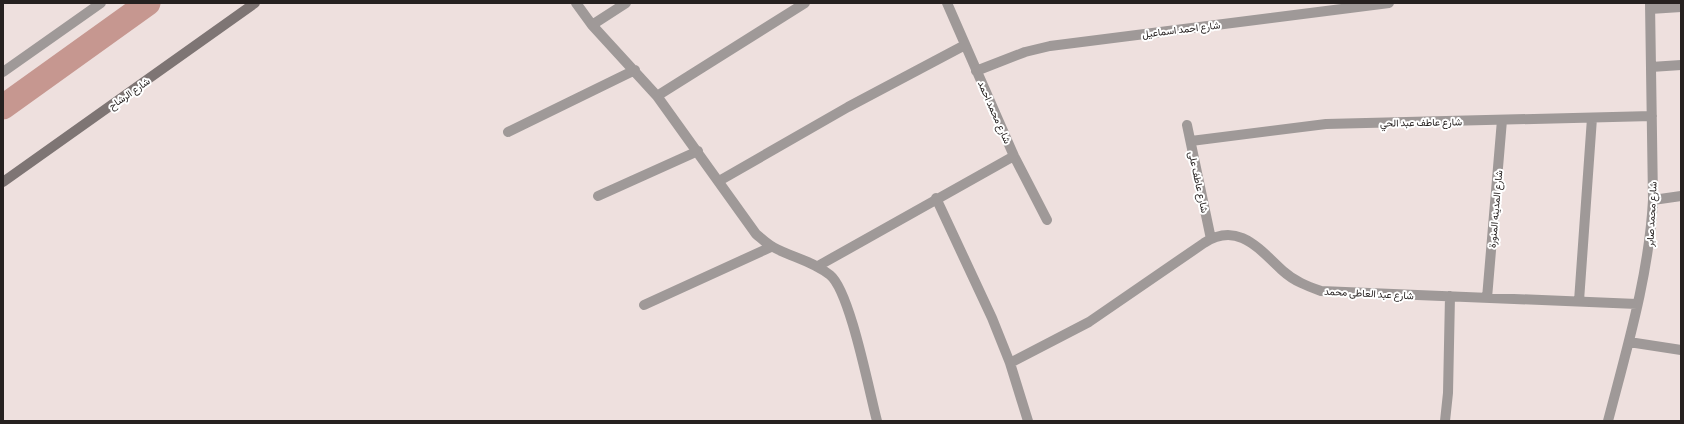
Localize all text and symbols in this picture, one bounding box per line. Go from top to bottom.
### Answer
street label: شارع احمد اسماعيل [1141,17,1221,41]
street label: شارع الرشاح [105,74,153,112]
street label: شارع محمد احمد [975,78,1015,146]
street label: شارع عاطف عبد الحي [1380,114,1462,132]
street label: شارع عاطف على [1186,150,1212,214]
street label: شارع المدينه المنورة [1485,169,1505,249]
street label: شارع محمد صابر [1642,181,1660,248]
street label: شارع عبد العاطى محمد [1324,284,1414,302]

